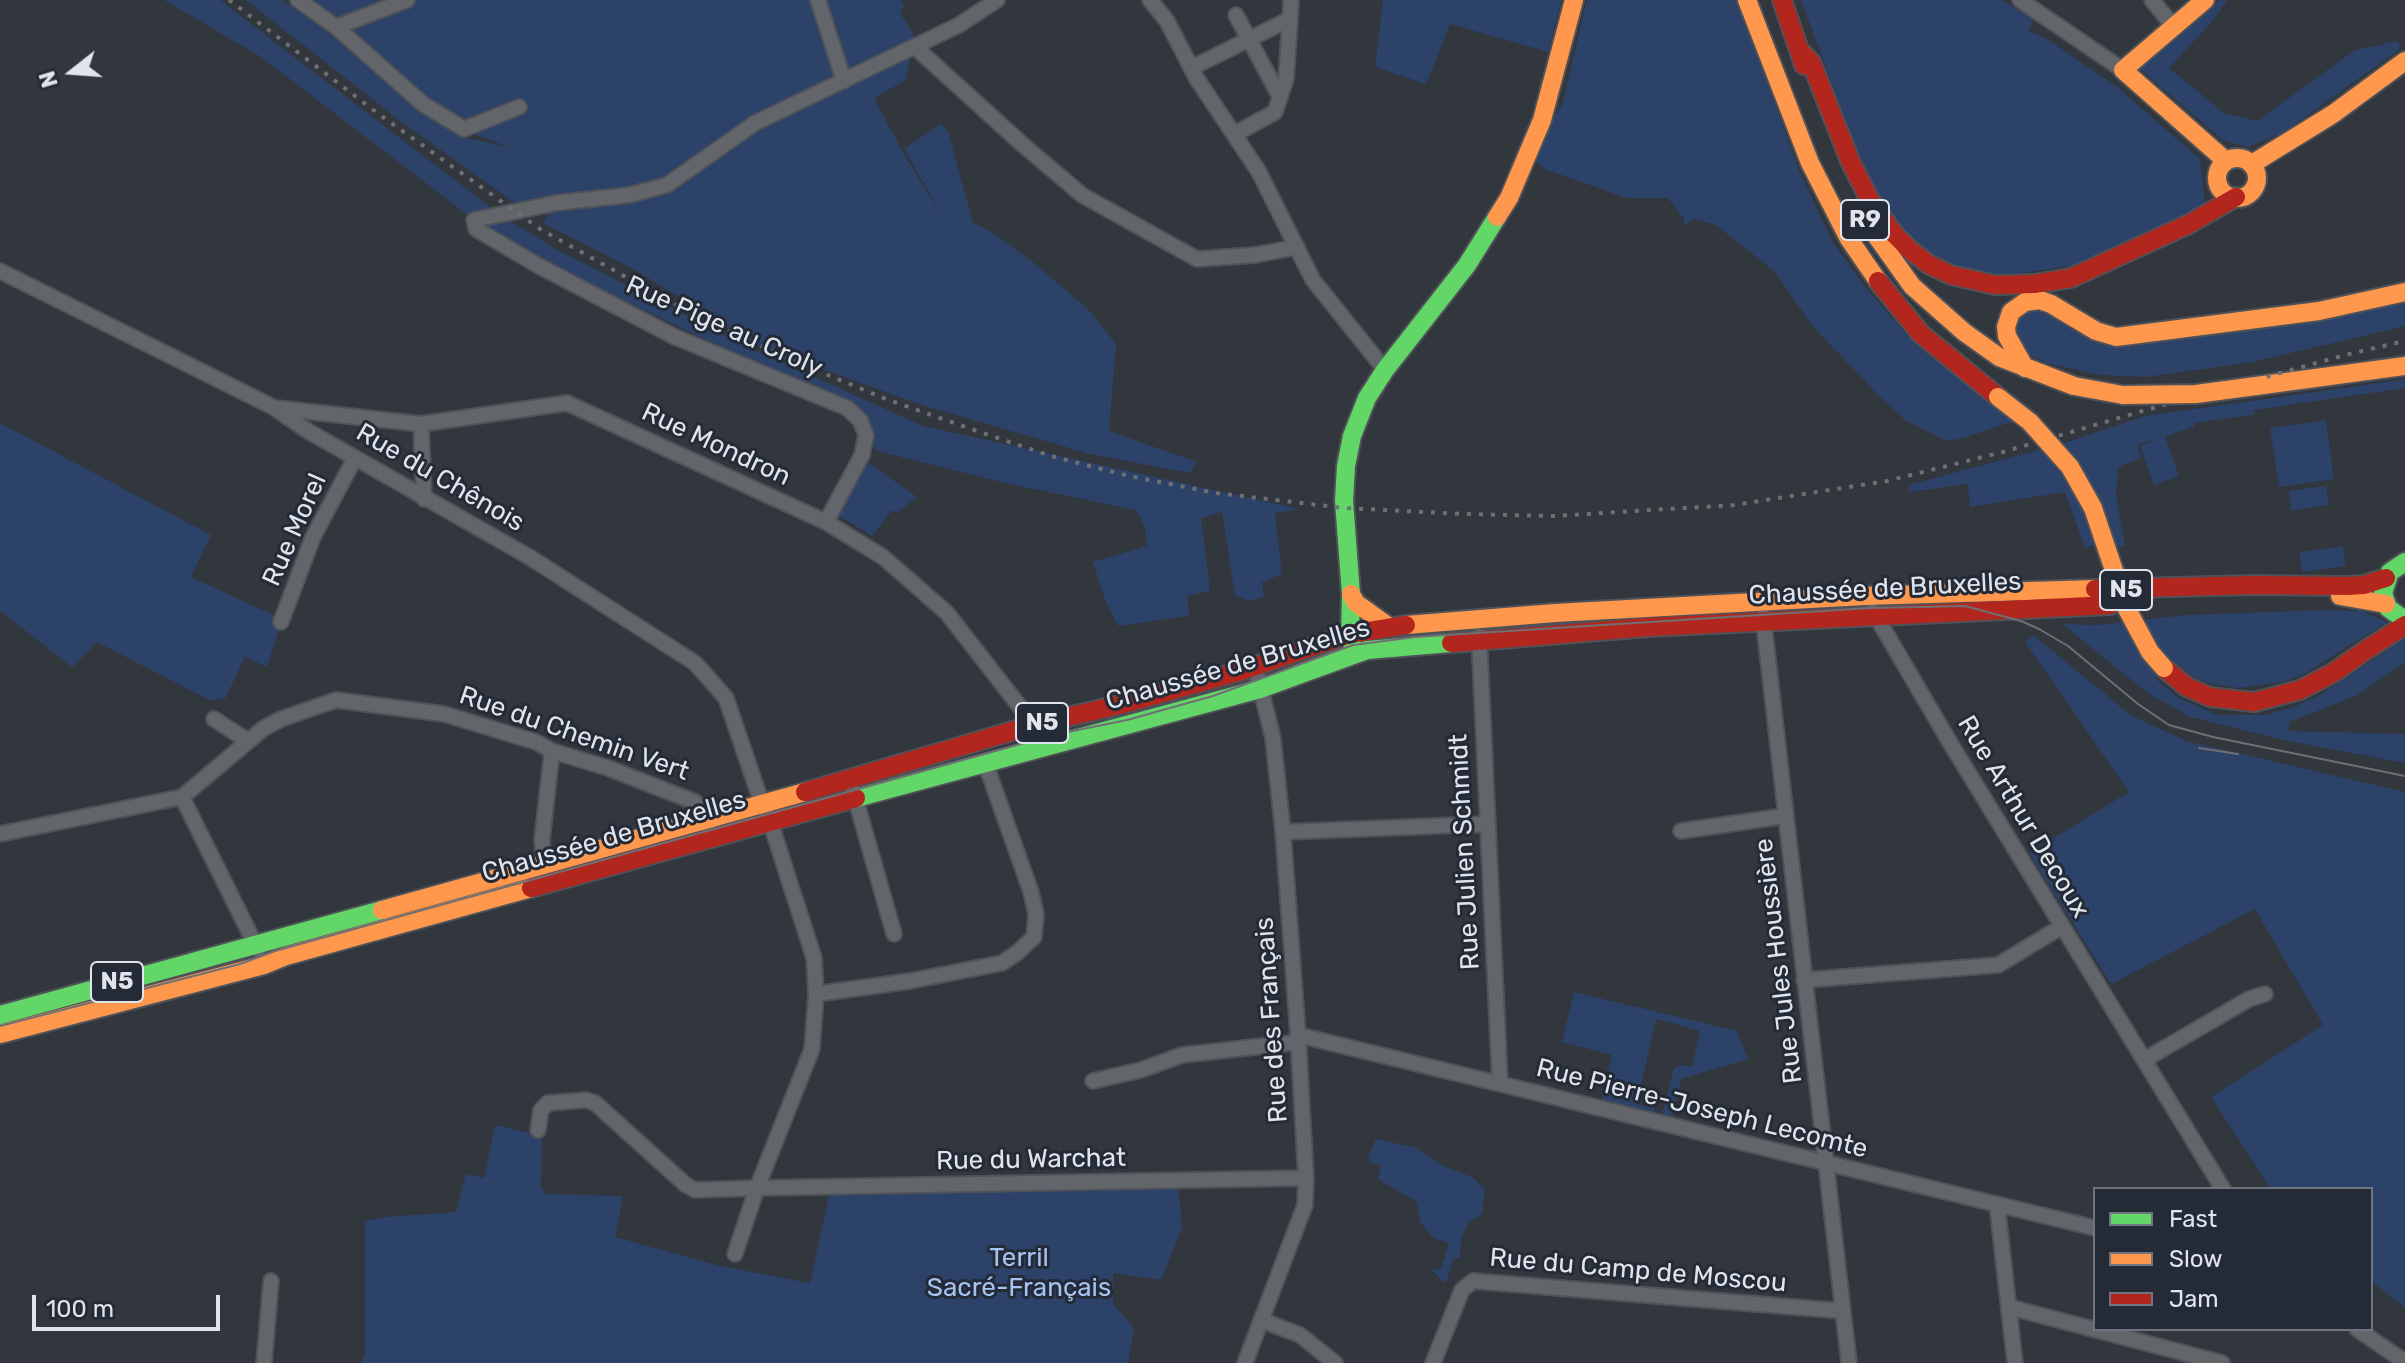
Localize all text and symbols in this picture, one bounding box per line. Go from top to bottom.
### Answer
north arrow [32,32,112,112]
text: N [33,68,64,91]
road number: R9 [1841,200,1889,240]
street label: Rue Pige au Croly [621,270,827,384]
street label: Rue Mondron [637,397,795,493]
street label: Rue du Chênois [350,417,530,539]
street label: Rue Morel [256,469,334,591]
street label: Chaussée de Bruxelles [1748,566,2022,612]
road number: N5 [2100,570,2152,610]
street label: Chaussée de Bruxelles [1102,612,1374,718]
street label: Rue du Chemin Vert [455,680,693,788]
road number: N5 [1016,703,1068,743]
street label: Rue Arthur Decoux [1950,710,2096,924]
street label: Rue Julien Schmidt [1443,733,1487,971]
street label: Chaussée de Bruxelles [478,784,750,890]
street label: Rue Jules Houssière [1748,837,1810,1085]
street label: Rue des Français [1249,916,1295,1124]
road number: N5 [91,962,143,1002]
street label: Rue Pierre-Joseph Lecomte [1533,1053,1871,1165]
street label: Rue du Warchat [936,1143,1126,1177]
legend [2093,1187,2373,1331]
text: Fast [2169,1205,2217,1233]
park label: Terril Sacré-Français [927,1242,1111,1304]
street label: Rue du Camp de Moscou [1488,1242,1788,1300]
text: Slow [2169,1245,2222,1273]
scale bar [36,1279,224,1329]
text: Jam [2169,1285,2219,1313]
text: 100 m [46,1295,114,1323]

